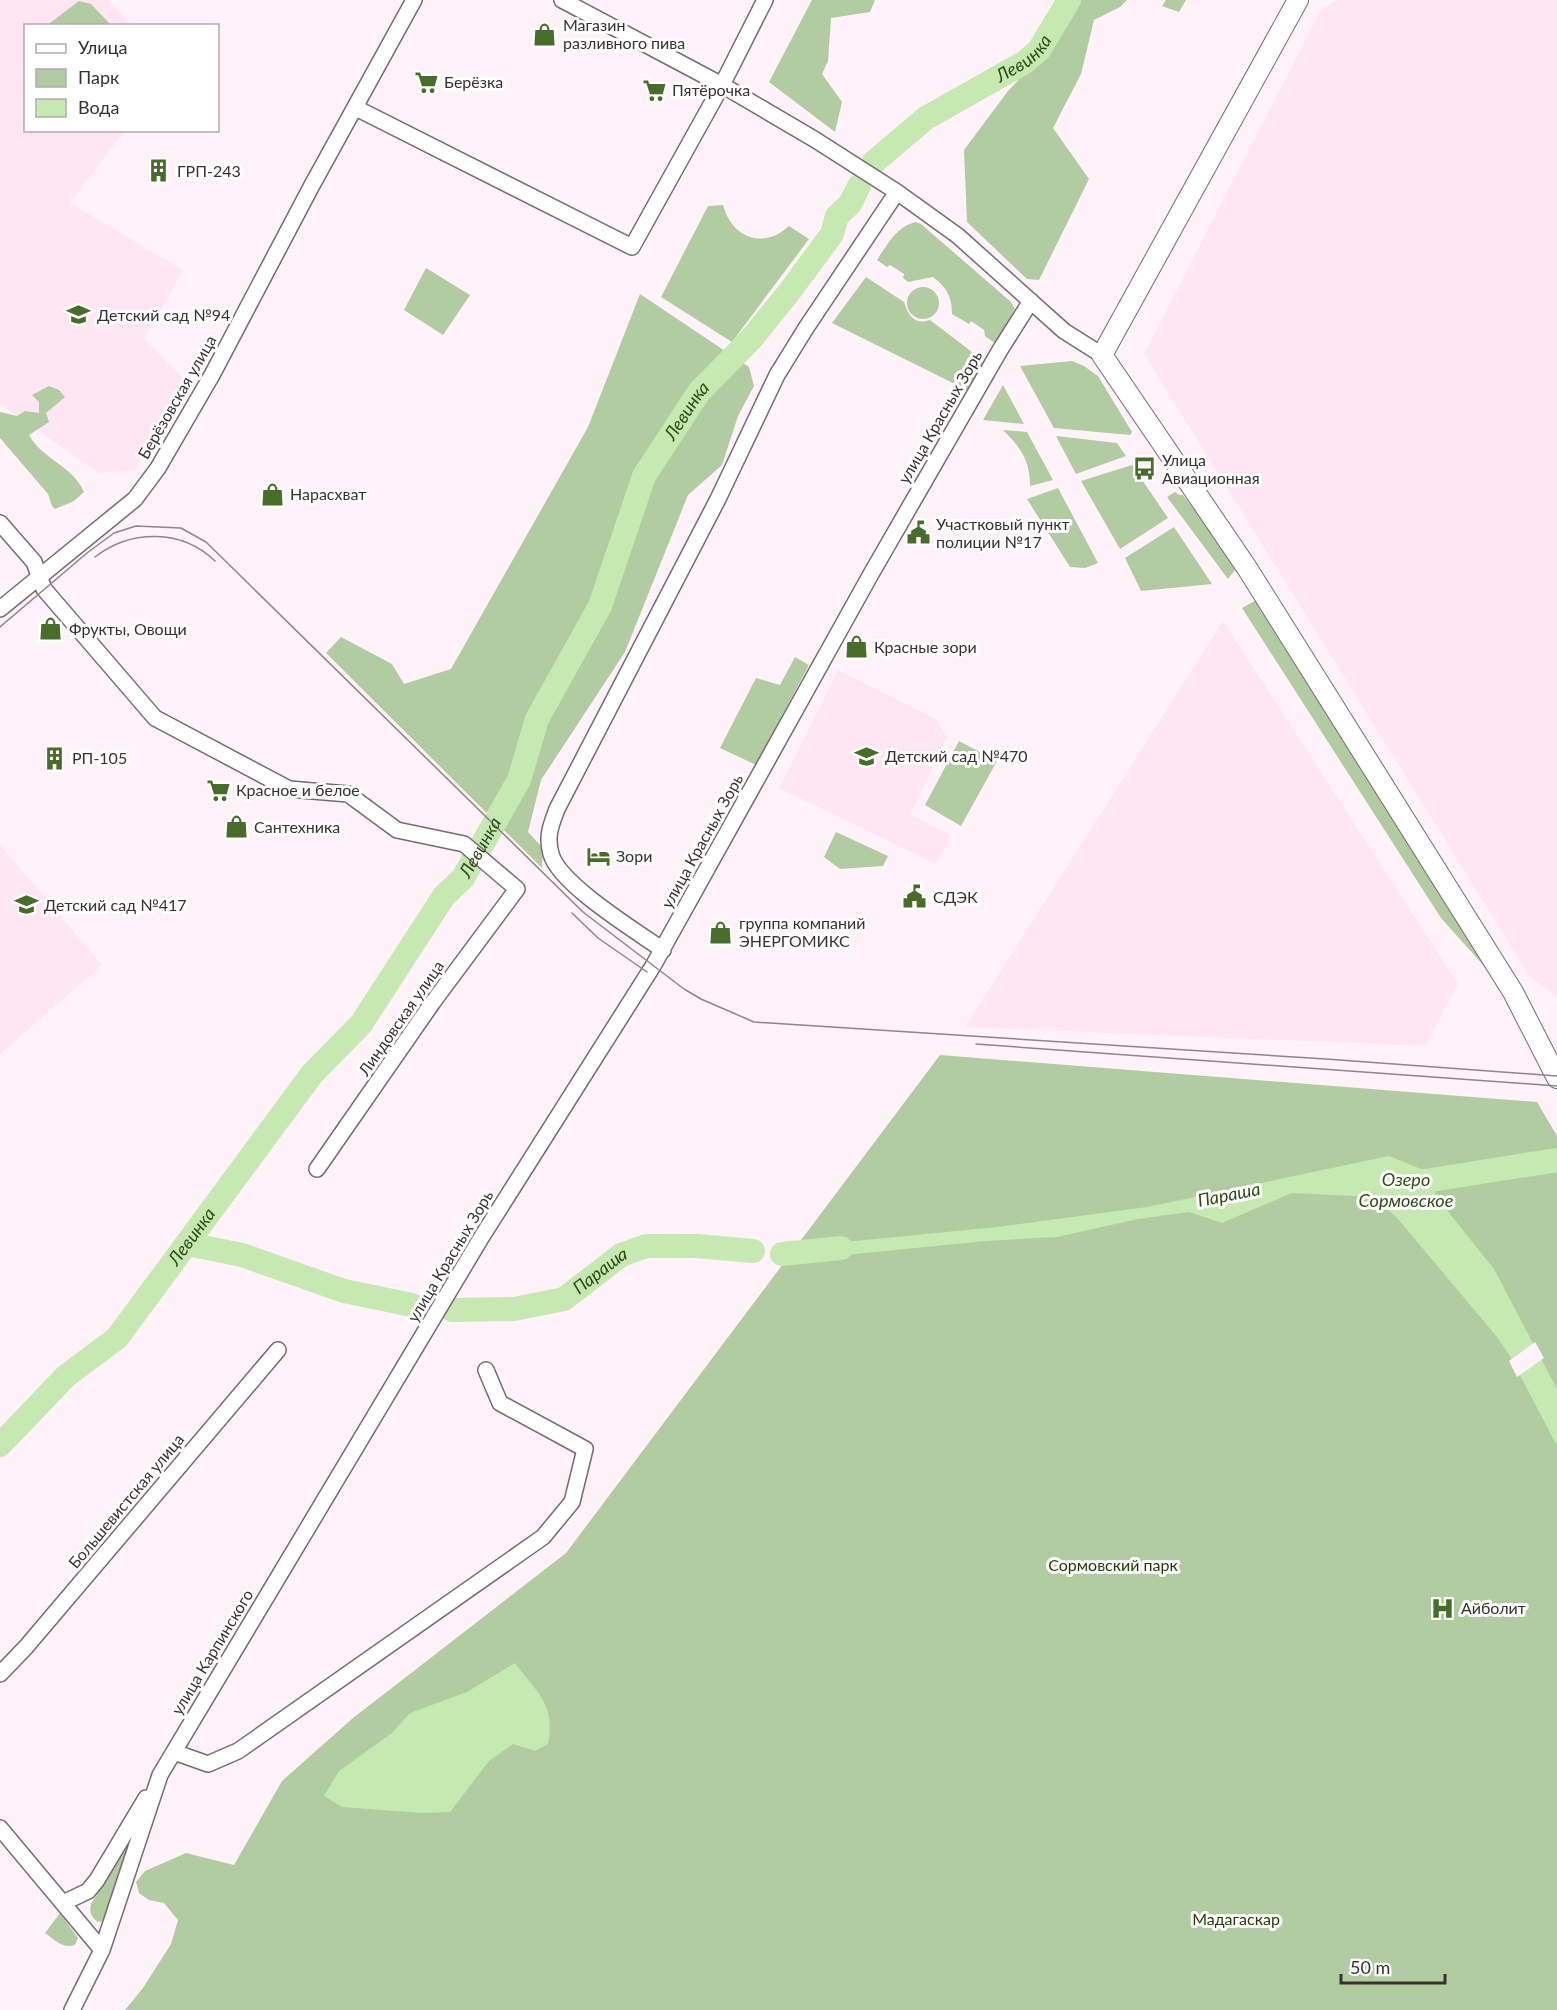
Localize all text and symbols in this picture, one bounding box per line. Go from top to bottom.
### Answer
place label: Магазин разливного пива [563,15,685,52]
shop icon: Магазин разливного пива [532,21,558,47]
legend [24,24,219,132]
water label: Левинка [991,31,1056,87]
text: Улица [78,36,128,58]
text: Парк [78,66,120,88]
supermarket icon: Берёзка [413,69,439,95]
place label: Берёзка [444,72,503,91]
supermarket icon: Пятёрочка [641,77,667,103]
place label: Пятёрочка [672,80,750,99]
text: Вода [78,96,119,118]
building icon: ГРП-243 [146,158,172,184]
place label: ГРП-243 [177,161,241,180]
school or university icon: Детский сад №94 [66,302,92,328]
place label: Детский сад №94 [97,305,230,324]
street label: Берёзовская улица [133,332,220,462]
street label: улица Красных Зорь [894,347,986,487]
water label: Левинка [658,376,713,445]
place label: Улица Авиационная [1162,450,1260,487]
bus stop icon: Улица Авиационная [1131,456,1157,482]
shop icon: Нарасхват [259,481,285,507]
place label: Нарасхват [290,484,366,503]
place label: Участковый пункт полиции №17 [936,514,1070,551]
public building icon: Участковый пункт полиции №17 [905,520,931,546]
shop icon: Фрукты, Овощи [38,616,64,642]
place label: Фрукты, Овощи [69,619,187,638]
shop icon: Красные зори [843,634,869,660]
place label: Красные зори [874,637,977,656]
school or university icon: Детский сад №470 [854,743,880,769]
building icon: РП-105 [41,745,67,771]
place label: Детский сад №470 [885,746,1028,765]
place label: РП-105 [72,748,127,767]
street label: улица Красных Зорь [657,770,746,911]
supermarket icon: Красное и белое [205,777,231,803]
place label: Красное и белое [236,780,360,799]
water label: Левинка [453,813,505,882]
shop icon: Сантехника [223,814,249,840]
place label: Сантехника [254,817,340,836]
hotel icon: Зори [585,843,611,869]
place label: Зори [616,846,652,865]
public building icon: СДЭК [902,884,928,910]
place label: СДЭК [933,887,978,906]
school or university icon: Детский сад №417 [13,892,39,918]
place label: Детский сад №417 [44,895,187,914]
place label: группа компаний ЭНЕРГОМИКС [739,913,865,950]
shop icon: группа компаний ЭНЕРГОМИКС [708,919,734,945]
street label: Линдовская улица [353,957,447,1080]
water label: Озеро Сормовское [1359,1168,1453,1211]
water label: Параша [1196,1177,1262,1211]
street label: улица Красных Зорь [403,1186,497,1325]
water label: Левинка [162,1203,219,1270]
water label: Параша [568,1242,630,1298]
street label: Большевистская улица [64,1430,187,1572]
park label: Сормовский парк [1048,1555,1178,1574]
street label: улица Карпинского [167,1586,256,1718]
hospital icon: Айболит [1430,1595,1456,1621]
place label: Айболит [1461,1598,1526,1617]
park label: Мадагаскар [1192,1909,1280,1928]
scale bar [1341,1947,1444,1985]
text: 50 m [1350,1956,1390,1978]

